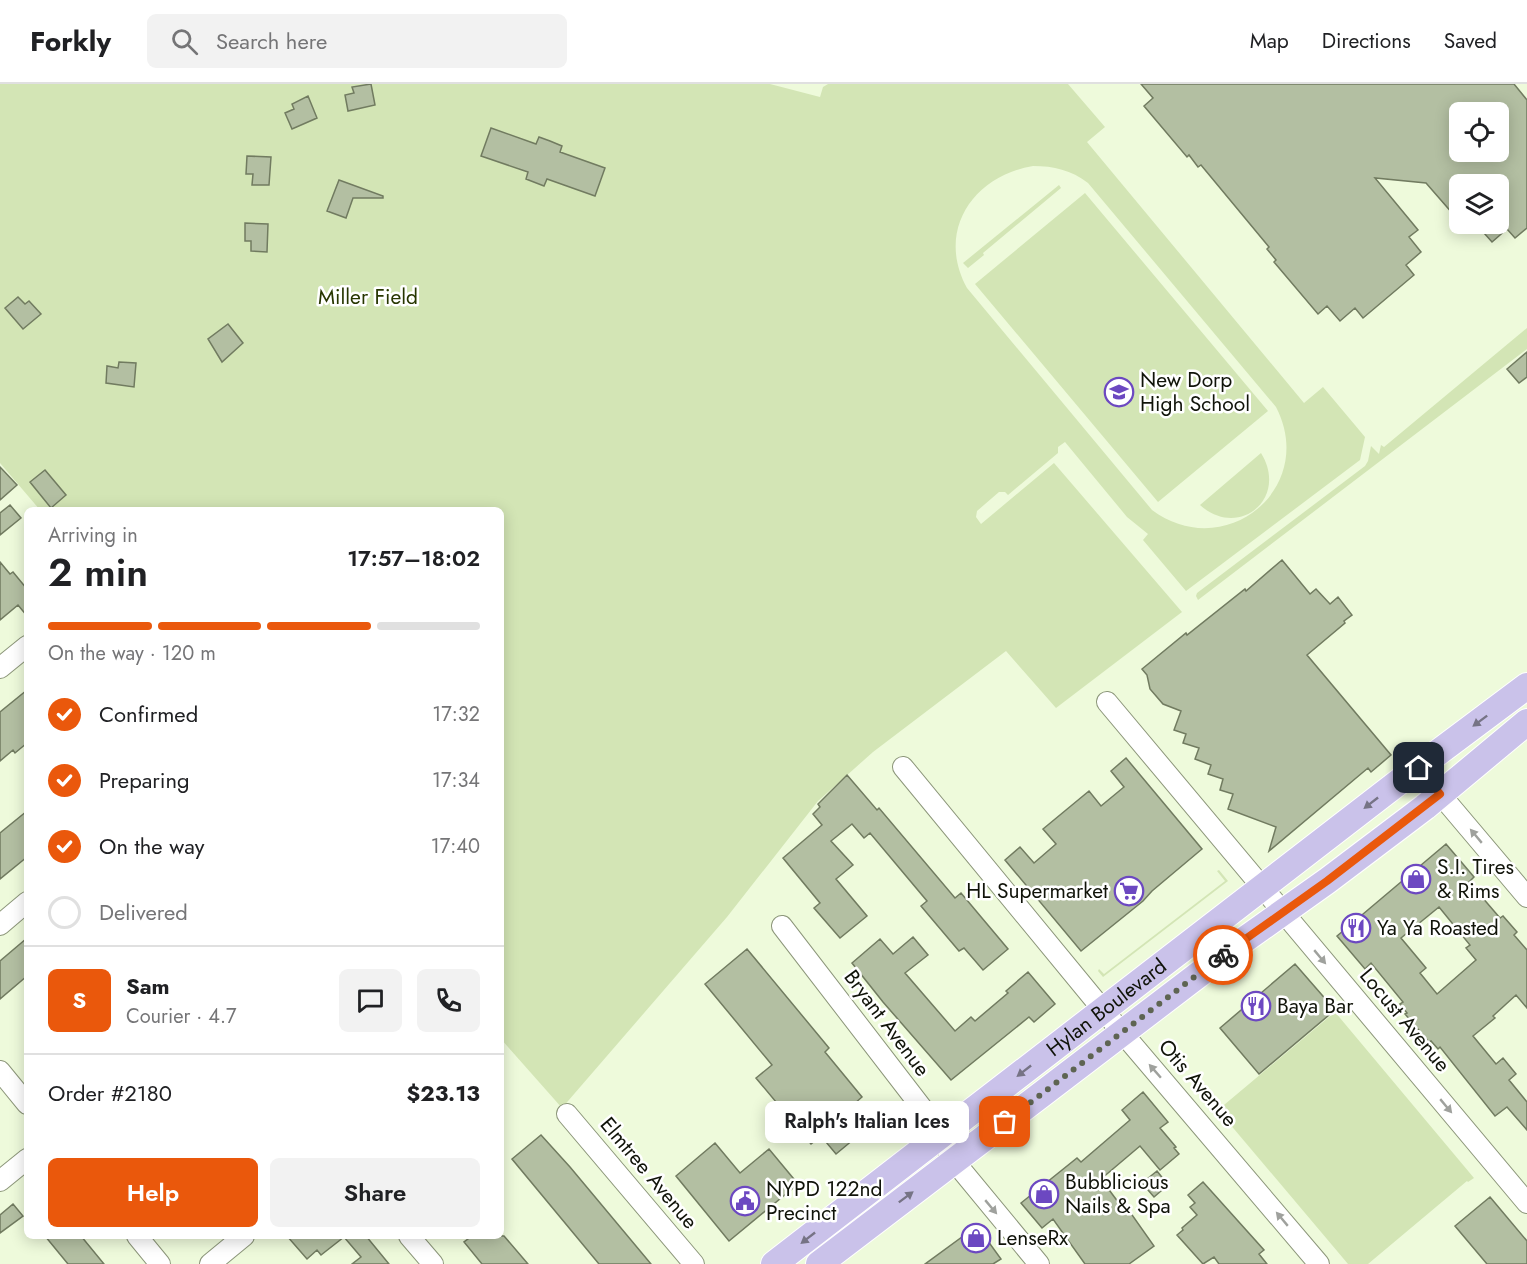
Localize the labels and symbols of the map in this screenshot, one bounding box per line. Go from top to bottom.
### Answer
park label: Miller Field [318,282,418,312]
place label: New Dorp High School [1140,365,1250,419]
school or university icon: New Dorp High School [1103,376,1135,408]
one-way arrow [1473,715,1488,727]
pin [1393,742,1444,793]
one-way arrow [1364,797,1380,809]
one-way arrow [1470,829,1483,844]
place label: S.I. Tires & Rims [1437,852,1514,906]
shop icon: S.I. Tires & Rims [1400,863,1432,895]
supermarket icon: HL Supermarket [1113,875,1145,907]
place label: HL Supermarket [966,876,1108,906]
restaurant icon: Ya Ya Roasted [1340,912,1372,944]
place label: Ya Ya Roasted [1377,913,1499,943]
courier [1193,925,1253,985]
one-way arrow [1314,949,1327,965]
street label: Hylan Boulevard [1040,951,1173,1064]
street label: Locust Avenue [1353,962,1457,1079]
street label: Bryant Avenue [837,963,937,1083]
restaurant icon: Baya Bar [1240,990,1272,1022]
place label: Baya Bar [1277,991,1354,1021]
street label: Otis Avenue [1151,1033,1245,1133]
one-way arrow [1149,1064,1162,1079]
one-way arrow [1016,1065,1031,1077]
pin [979,1096,1030,1147]
one-way arrow [1439,1099,1451,1114]
callout: Ralph's Italian Ices [765,1101,969,1143]
street label: Elmtree Avenue [593,1110,705,1236]
place label: Bubblicious Nails & Spa [1065,1167,1170,1221]
place label: NYPD 122nd Precinct [766,1174,883,1228]
shop icon: Bubblicious Nails & Spa [1028,1178,1060,1210]
public building icon: NYPD 122nd Precinct [729,1185,761,1217]
one-way arrow [898,1191,914,1204]
one-way arrow [984,1199,997,1214]
one-way arrow [1275,1211,1288,1227]
shop icon: LenseRx [960,1222,992,1254]
place label: LenseRx [997,1223,1068,1253]
one-way arrow [800,1232,816,1245]

